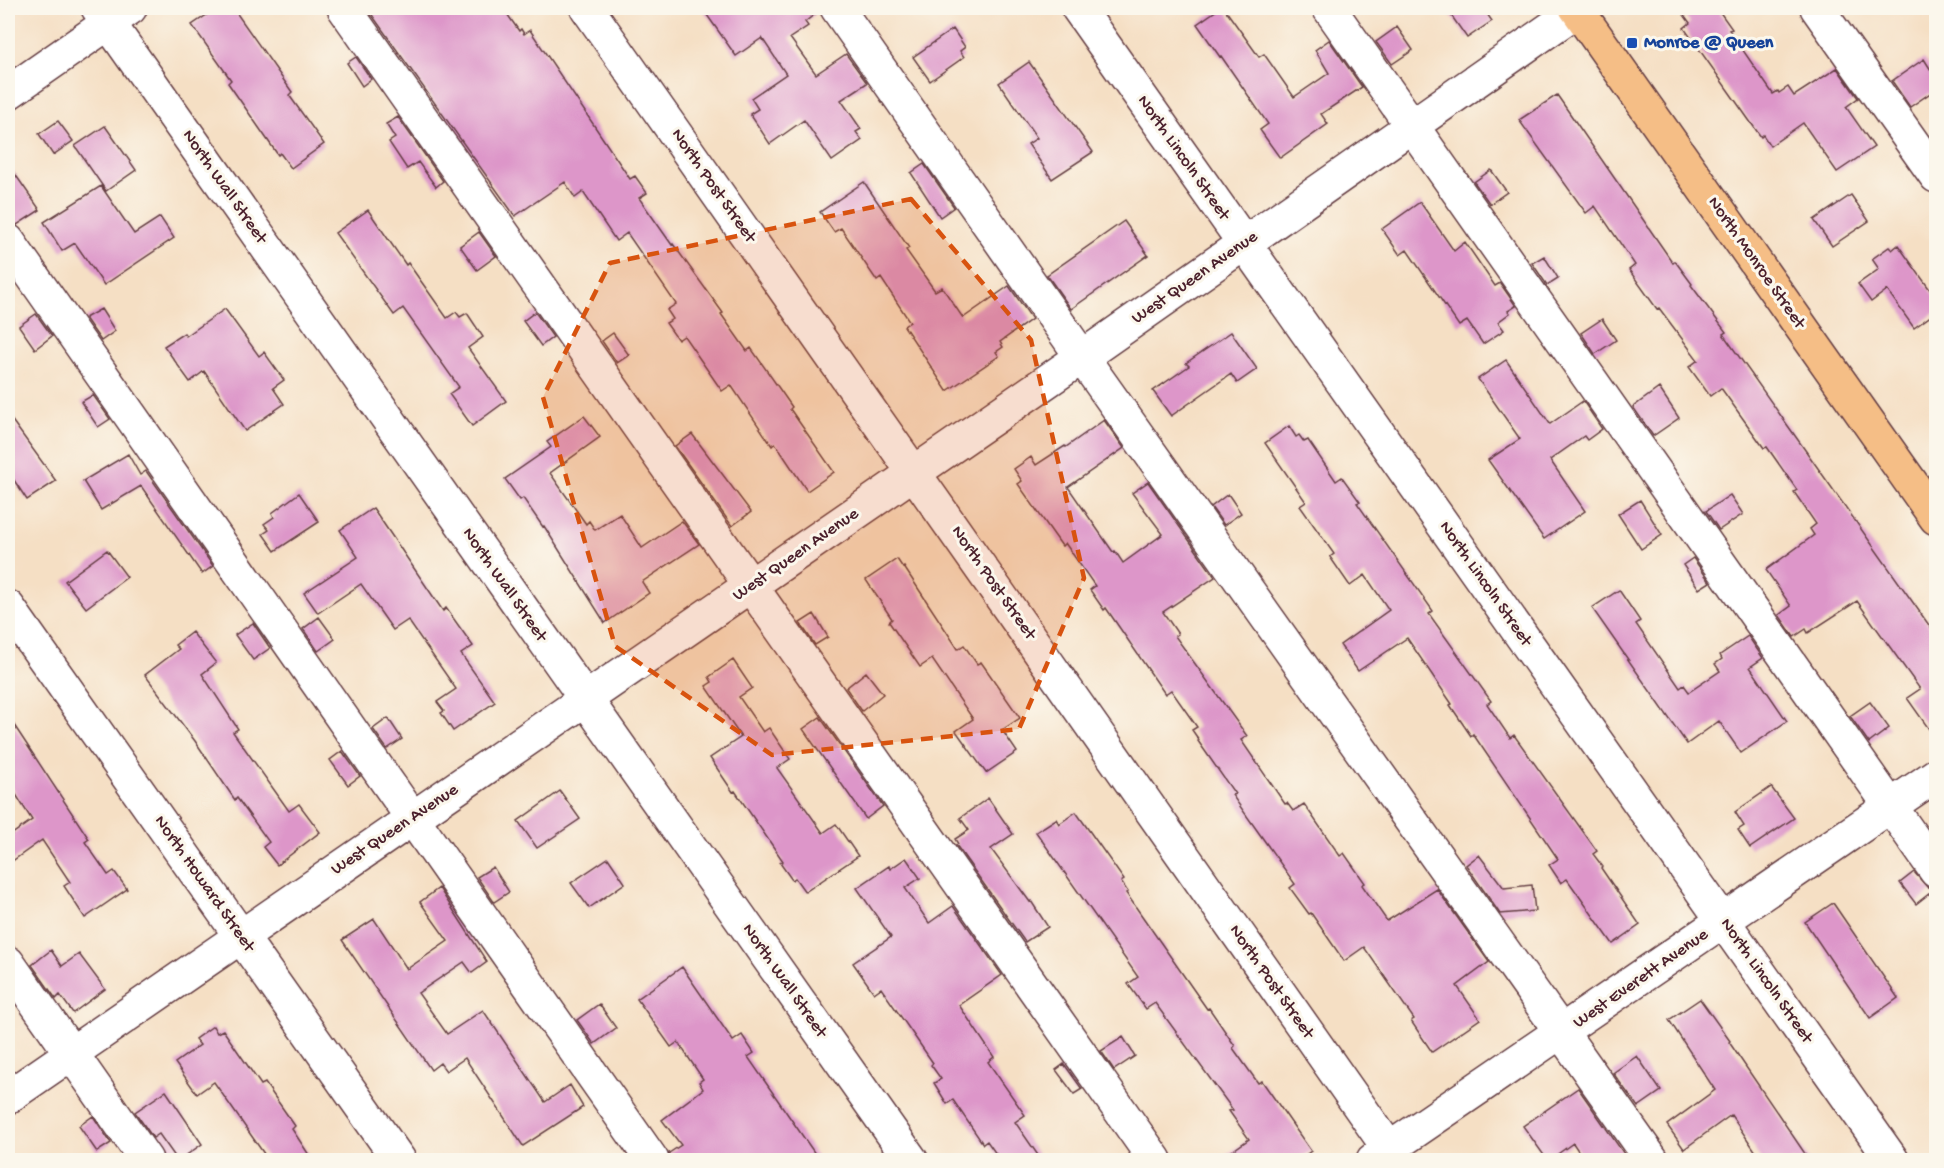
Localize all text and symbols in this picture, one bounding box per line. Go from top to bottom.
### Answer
place label: Monroe @ Queen [1644,33,1774,54]
marker: Monroe @ Queen [1625,36,1639,50]
street label: North Lincoln Street [1132,91,1235,226]
street label: North Post Street [666,125,761,248]
street label: North Wall Street [177,126,272,249]
street label: North Monroe Street [1703,193,1810,334]
street label: West Queen Avenue [1128,226,1263,329]
street label: West Queen Avenue [729,503,864,606]
street label: North Lincoln Street [1434,517,1537,652]
street label: North Post Street [946,522,1041,645]
street label: North Wall Street [457,524,552,647]
street label: West Queen Avenue [327,779,463,880]
street label: North Howard Street [149,812,260,958]
street label: North Lincoln Street [1715,914,1818,1049]
street label: North Wall Street [737,920,832,1043]
street label: North Post Street [1224,921,1319,1044]
street label: West Everett Avenue [1569,924,1713,1033]

